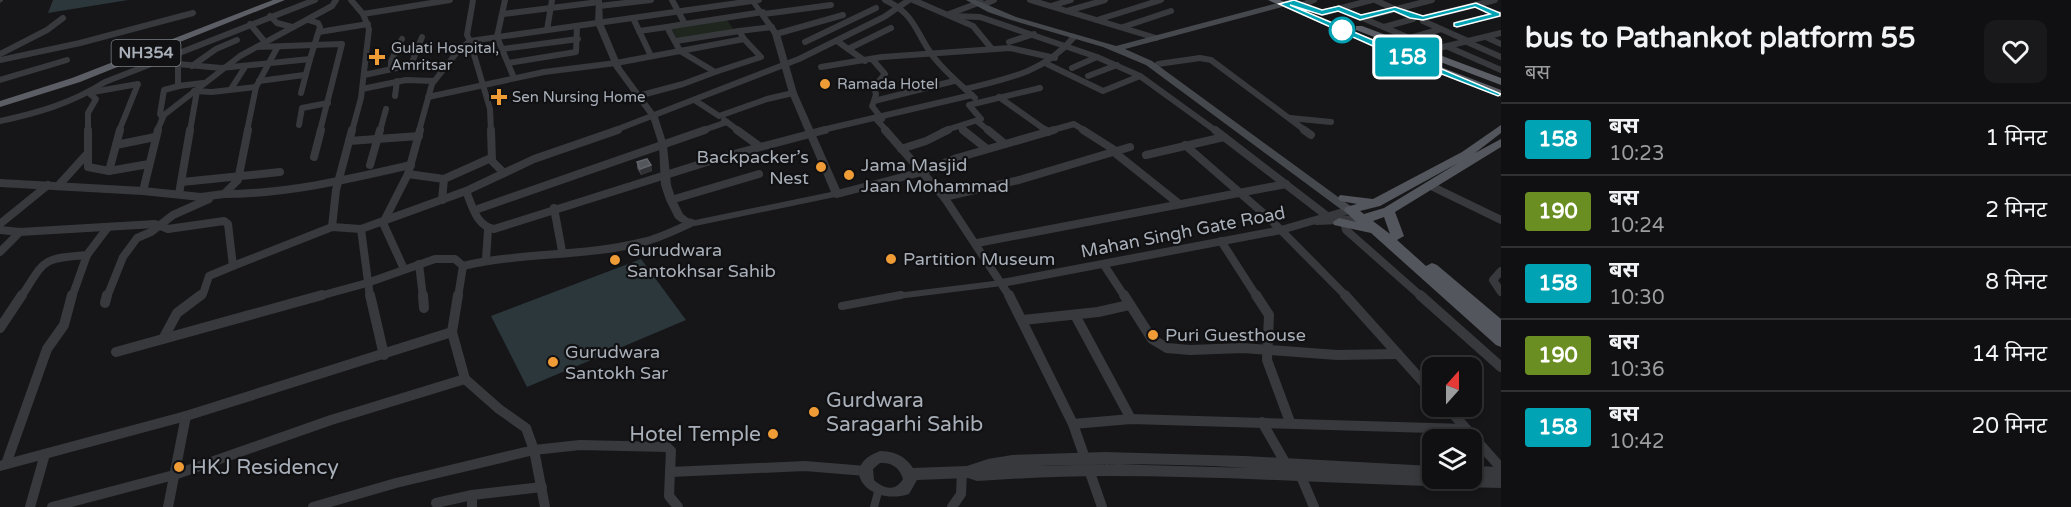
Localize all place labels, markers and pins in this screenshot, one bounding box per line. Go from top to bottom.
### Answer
unlabelled marker [1329,17,1355,43]
place label: Gulati Hospital, Amritsar [391,39,499,74]
marker: Gulati Hospital, Amritsar [368,48,386,66]
place label: Ramada Hotel [837,75,938,93]
marker: Ramada Hotel [818,77,832,91]
marker: Sen Nursing Home [490,88,508,106]
place label: Sen Nursing Home [512,88,645,106]
place label: Backpacker’s Nest [697,146,809,189]
place label: Jama Masjid Jaan Mohammad [861,154,1009,197]
marker: Backpacker’s Nest [814,160,828,174]
marker: Jama Masjid Jaan Mohammad [842,168,856,182]
place label: Gurudwara Santokhsar Sahib [627,239,776,282]
place label: Partition Museum [903,248,1055,270]
marker: Partition Museum [884,252,898,266]
marker: Gurudwara Santokhsar Sahib [608,253,622,267]
place label: Puri Guesthouse [1165,324,1306,346]
marker: Puri Guesthouse [1146,328,1160,342]
place label: Gurudwara Santokh Sar [565,341,668,384]
marker: Gurudwara Santokh Sar [546,355,560,369]
place label: Gurdwara Saragarhi Sahib [826,388,983,437]
marker: Gurdwara Saragarhi Sahib [807,405,821,419]
place label: Hotel Temple [629,422,761,447]
marker: Hotel Temple [766,427,780,441]
place label: HKJ Residency [191,455,339,480]
marker: HKJ Residency [172,460,186,474]

